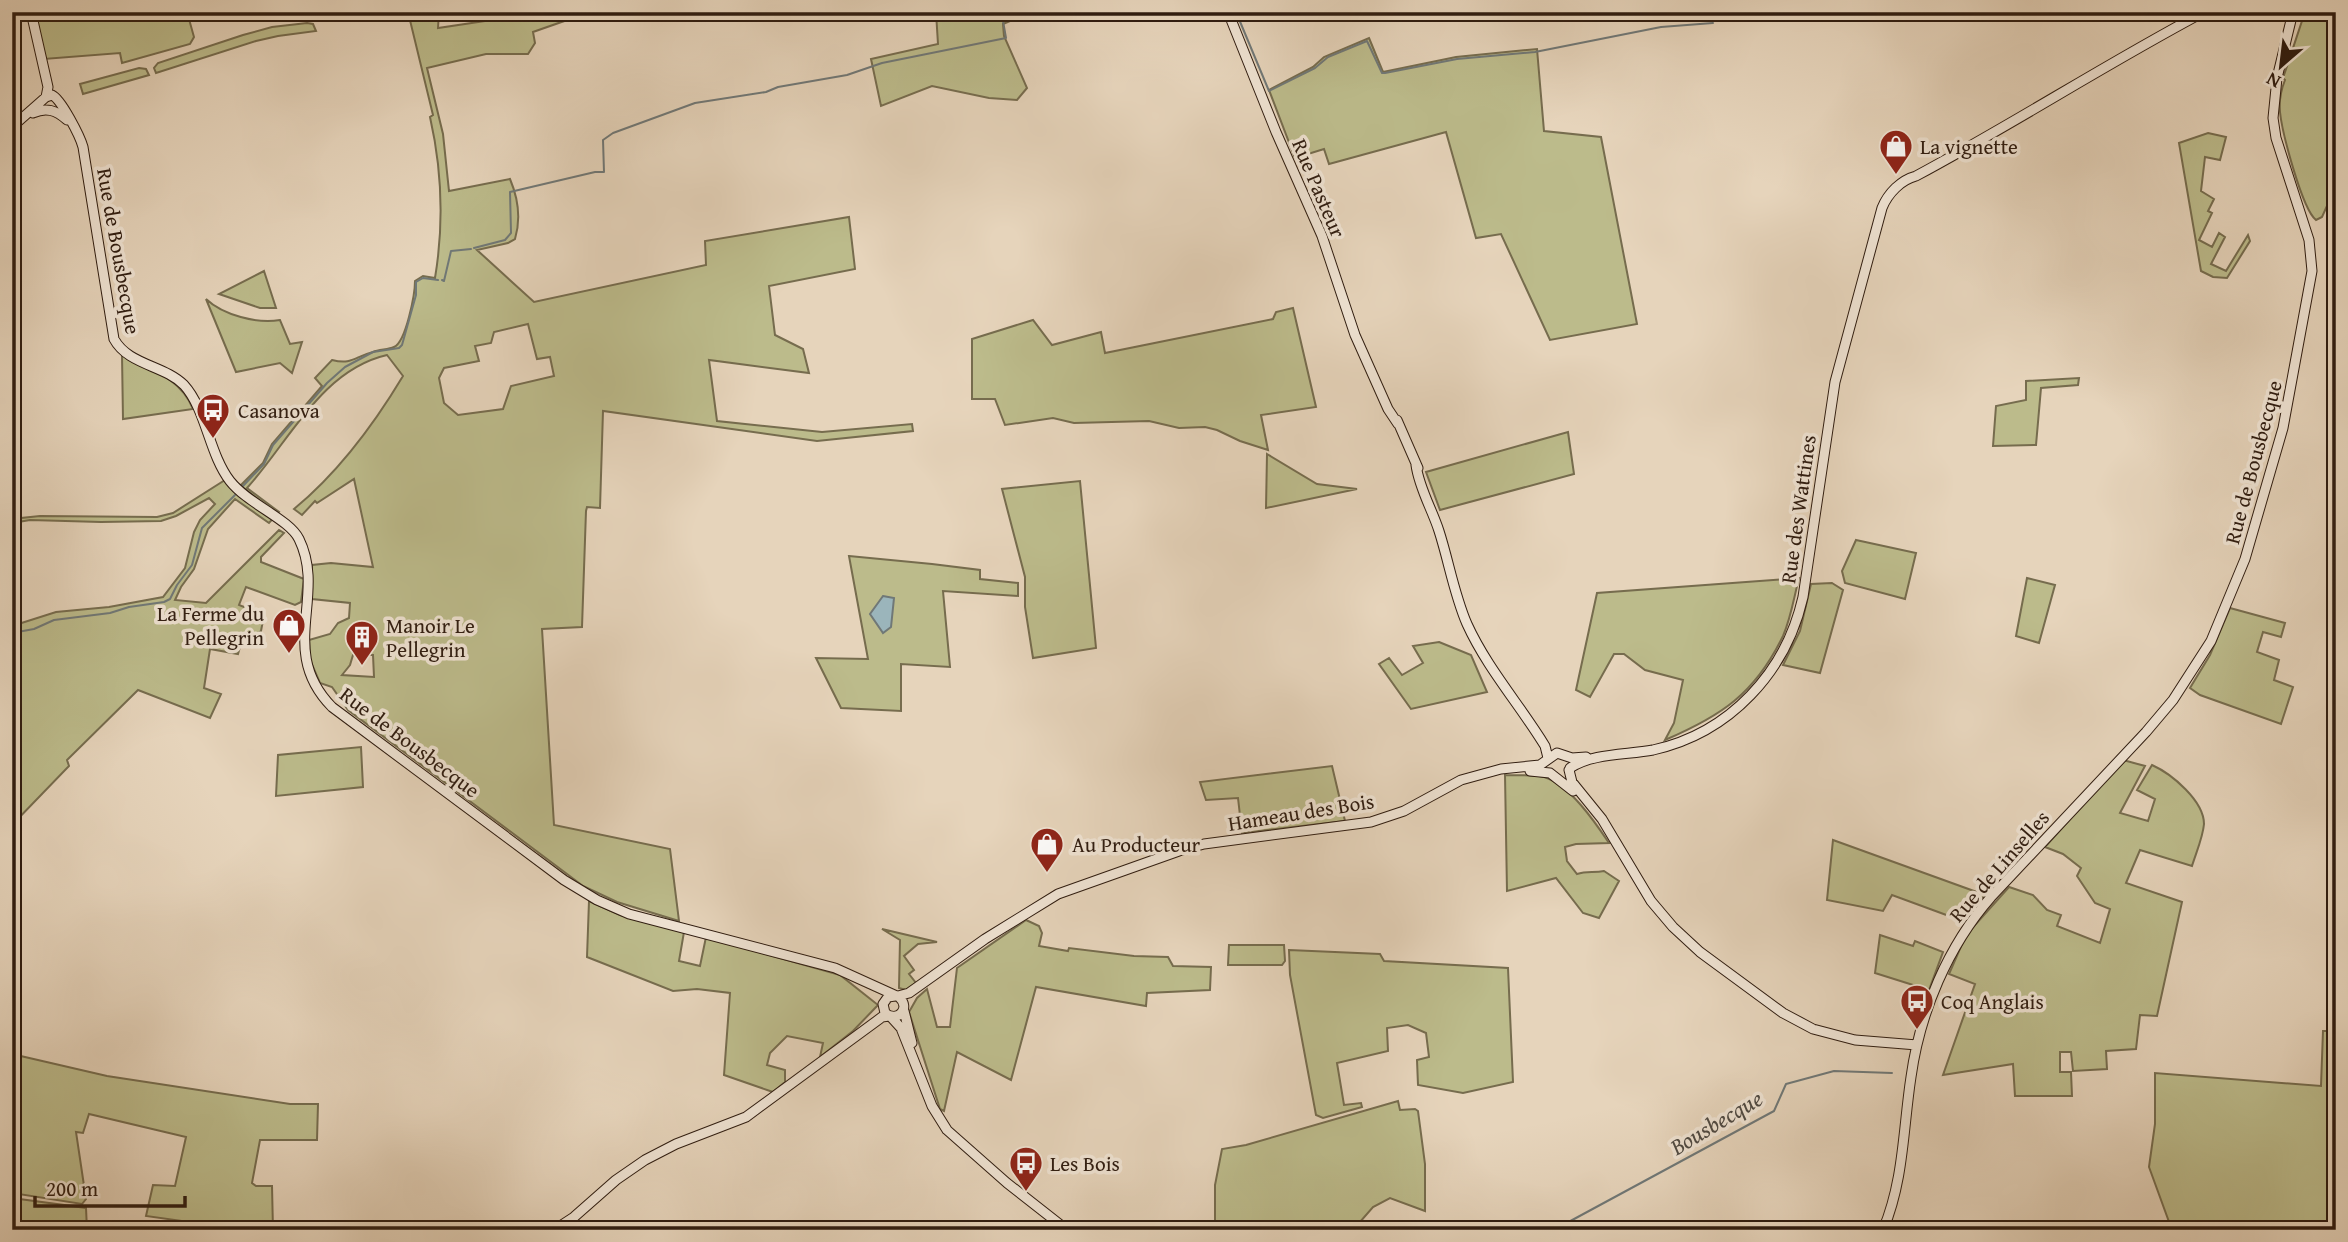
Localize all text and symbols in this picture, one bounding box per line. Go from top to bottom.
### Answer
north arrow [2246,32,2316,102]
text: N [2261,66,2285,96]
shop icon: La vignette [1877,127,1915,176]
place label: La vignette [1920,131,2018,162]
street label: Rue Pasteur [1284,134,1354,243]
street label: Rue de Bousbecque [89,165,149,337]
street label: Rue de Bousbecque [2216,377,2290,547]
bus stop icon: Casanova [194,391,232,440]
place label: Casanova [238,395,320,426]
street label: Rue des Wattines [1772,433,1824,585]
place label: La Ferme du Pellegrin [157,598,265,653]
shop icon: La Ferme du Pellegrin [270,606,308,655]
place label: Manoir Le Pellegrin [386,610,475,665]
building icon: Manoir Le Pellegrin [343,618,381,667]
street label: Rue de Bousbecque [333,679,487,805]
street label: Hameau des Bois [1226,785,1376,839]
street label: Rue de Linselles [1941,803,2057,929]
shop icon: Au Producteur [1028,825,1066,874]
place label: Au Producteur [1072,829,1201,860]
bus stop icon: Coq Anglais [1898,982,1936,1031]
place label: Coq Anglais [1941,986,2044,1017]
water label: Bousbecque [1663,1081,1768,1163]
bus stop icon: Les Bois [1007,1144,1045,1193]
place label: Les Bois [1050,1148,1120,1179]
scale bar [35,1165,186,1209]
text: 200 m [46,1173,98,1204]

